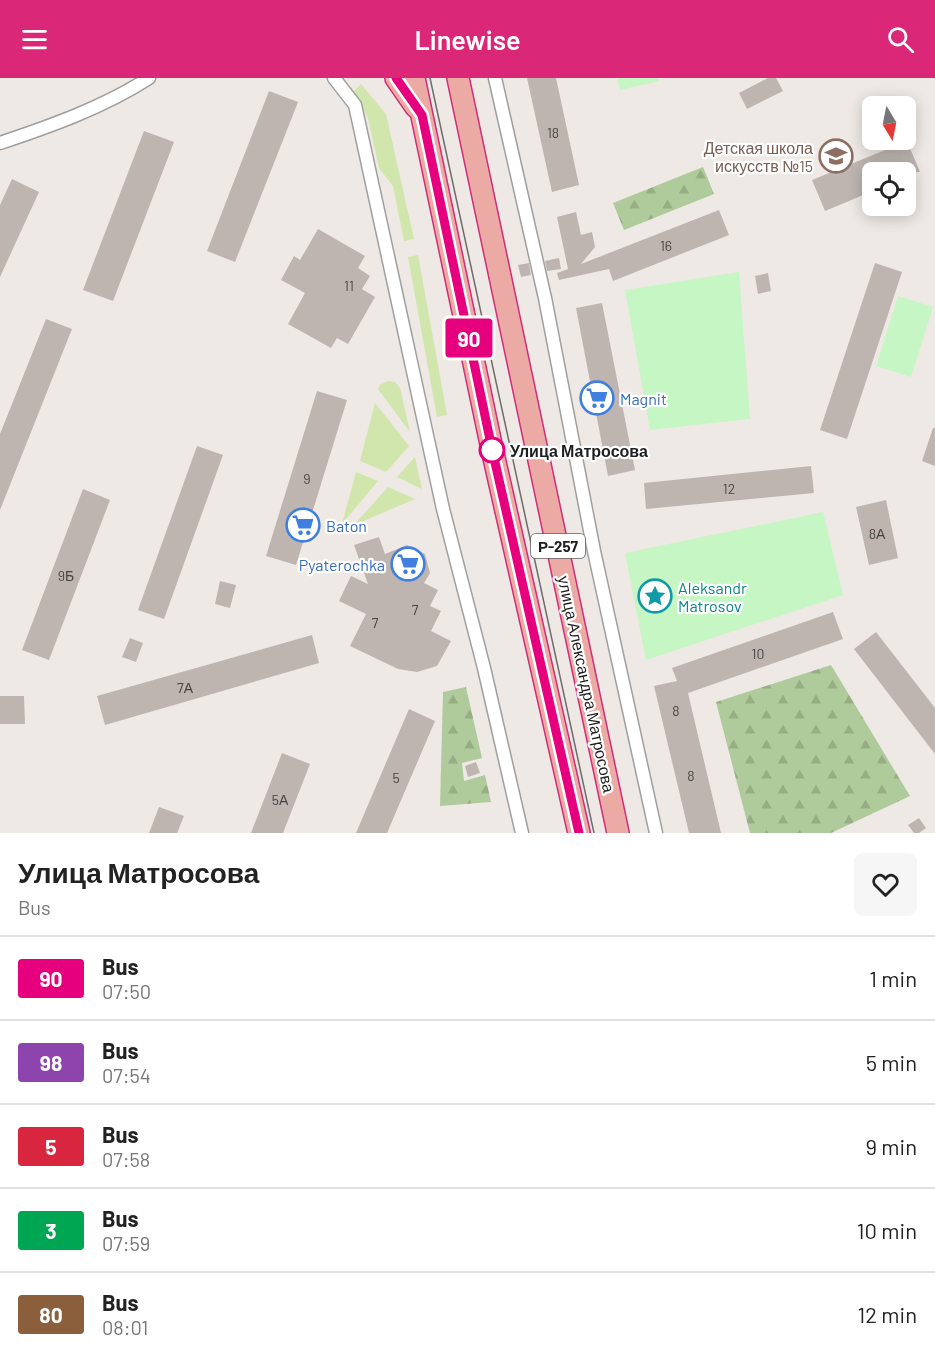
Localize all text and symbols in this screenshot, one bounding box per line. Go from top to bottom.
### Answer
icon: menu [18,23,51,56]
text: Linewise [414,23,521,55]
icon: search [884,23,917,56]
north arrow [862,96,916,150]
map controls [862,96,916,216]
house number: 18 [547,124,559,141]
place label: Детская школа искусств №15 [704,138,813,175]
school or university icon: Детская школа искусств №15 [818,138,854,174]
button: locate [862,162,916,216]
house number: 16 [660,237,672,254]
house number: 11 [344,277,354,294]
line badge: 90 [442,318,496,358]
text: 90 [457,326,481,351]
supermarket icon: Magnit [579,380,615,416]
place label: Magnit [620,389,667,408]
marker: Улица Матросова [479,437,505,463]
place label: Улица Матросова [510,441,648,460]
house number: 9 [303,470,311,487]
house number: 12 [723,480,735,497]
supermarket icon: Baton [285,507,321,543]
place label: Baton [326,516,367,535]
house number: 8А [869,525,886,542]
road number: Р-257 [531,534,585,558]
supermarket icon: Pyaterochka [390,546,426,582]
place label: Pyaterochka [299,555,385,574]
house number: 9Б [58,567,74,584]
street label: улица Александра Матросова [555,574,619,794]
place icon: Aleksandr Matrosov [637,578,673,614]
place label: Aleksandr Matrosov [678,578,747,615]
house number: 7 [412,601,419,618]
house number: 7 [372,614,379,631]
house number: 10 [752,645,764,662]
house number: 7А [177,679,194,696]
house number: 8 [672,702,680,719]
house number: 8 [687,767,695,784]
house number: 5 [392,769,400,786]
house number: 5А [272,791,289,808]
button: heart [854,853,917,916]
text: Улица Матросова [18,855,259,889]
text: Bus [18,895,51,919]
text: Bus [102,953,139,979]
text: 1 min [869,965,917,991]
text: 90 [39,966,63,991]
text: 07:50 [102,979,151,1003]
text: Bus [102,1037,139,1063]
text: 5 min [866,1049,917,1075]
text: 98 [40,1050,62,1075]
text: 07:54 [102,1063,151,1087]
text: Bus [102,1121,139,1147]
text: 9 min [865,1133,917,1159]
text: 5 [45,1134,57,1159]
text: 07:58 [102,1147,150,1171]
text: Bus [102,1205,139,1231]
text: 10 min [857,1217,917,1243]
text: 3 [45,1218,57,1243]
text: 07:59 [102,1231,150,1255]
text: Bus [102,1289,139,1315]
text: 12 min [857,1301,917,1327]
text: 80 [39,1302,63,1327]
text: 08:01 [102,1315,148,1339]

